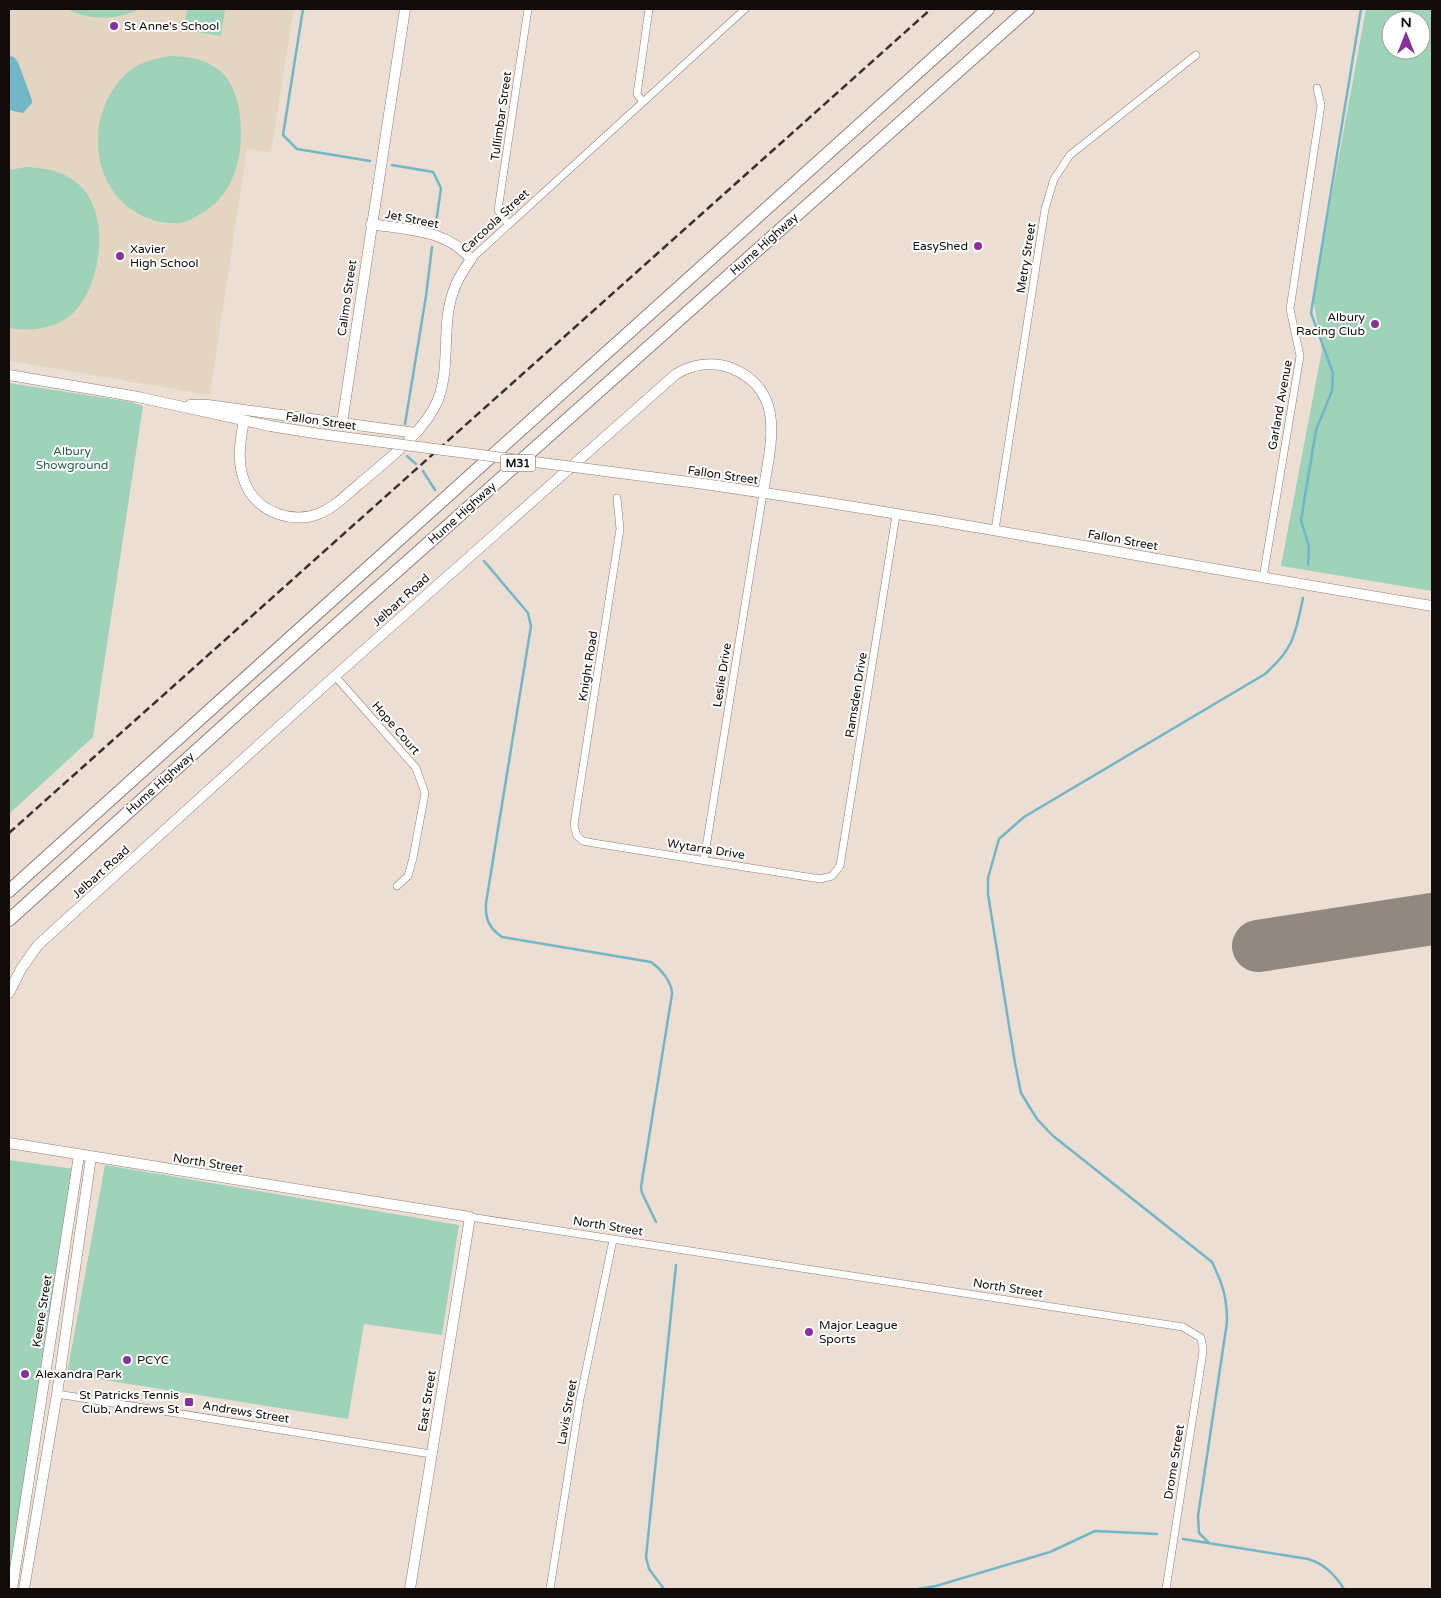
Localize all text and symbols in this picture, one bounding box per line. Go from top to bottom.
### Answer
north arrow [1381,10,1431,60]
text: N [1400,14,1412,31]
place label: St Anne's School [124,19,219,33]
marker: St Anne's School [108,20,120,32]
street label: Tullimbar Street [488,70,514,162]
street label: Carcoola Street [458,186,532,256]
street label: Jet Street [384,207,440,231]
street label: Hume Highway [727,210,801,278]
street label: Metry Street [1014,221,1039,294]
place label: EasyShed [913,239,968,253]
marker: EasyShed [972,240,984,252]
place label: Xavier High School [130,242,199,270]
marker: Xavier High School [114,250,126,262]
street label: Calimo Street [335,259,359,337]
place label: Albury Racing Club [1296,310,1366,338]
marker: Albury Racing Club [1369,318,1381,330]
street label: Garland Avenue [1265,359,1295,451]
street label: Fallon Street [285,409,358,433]
park label: Albury Showground [36,444,108,472]
road number: M31 [500,454,536,472]
street label: Fallon Street [687,463,760,487]
street label: Hume Highway [425,479,499,547]
street label: Fallon Street [1087,527,1160,553]
street label: Jelbart Road [370,571,432,629]
street label: Knight Road [576,630,600,702]
street label: Leslie Drive [710,642,734,708]
street label: Ramsden Drive [842,651,870,739]
street label: Hope Court [369,699,423,758]
street label: Hume Highway [123,749,197,817]
street label: Wytarra Drive [666,836,746,862]
street label: Jelbart Road [70,843,132,901]
street label: North Street [172,1151,244,1176]
street label: North Street [572,1214,644,1239]
street label: Keene Street [29,1273,55,1348]
street label: North Street [972,1276,1044,1301]
place label: Major League Sports [819,1318,898,1346]
marker: Major League Sports [803,1326,815,1338]
place label: PCYC [137,1353,169,1367]
marker: PCYC [121,1354,133,1366]
place label: Alexandra Park [35,1367,122,1381]
marker: Alexandra Park [19,1368,31,1380]
street label: East Street [415,1369,439,1433]
street label: Lavis Street [554,1378,580,1446]
place label: St Patricks Tennis Club, Andrews St [79,1388,179,1416]
marker: St Patricks Tennis Club, Andrews St [183,1396,195,1408]
street label: Andrews Street [202,1398,291,1426]
street label: Drome Street [1161,1423,1187,1501]

